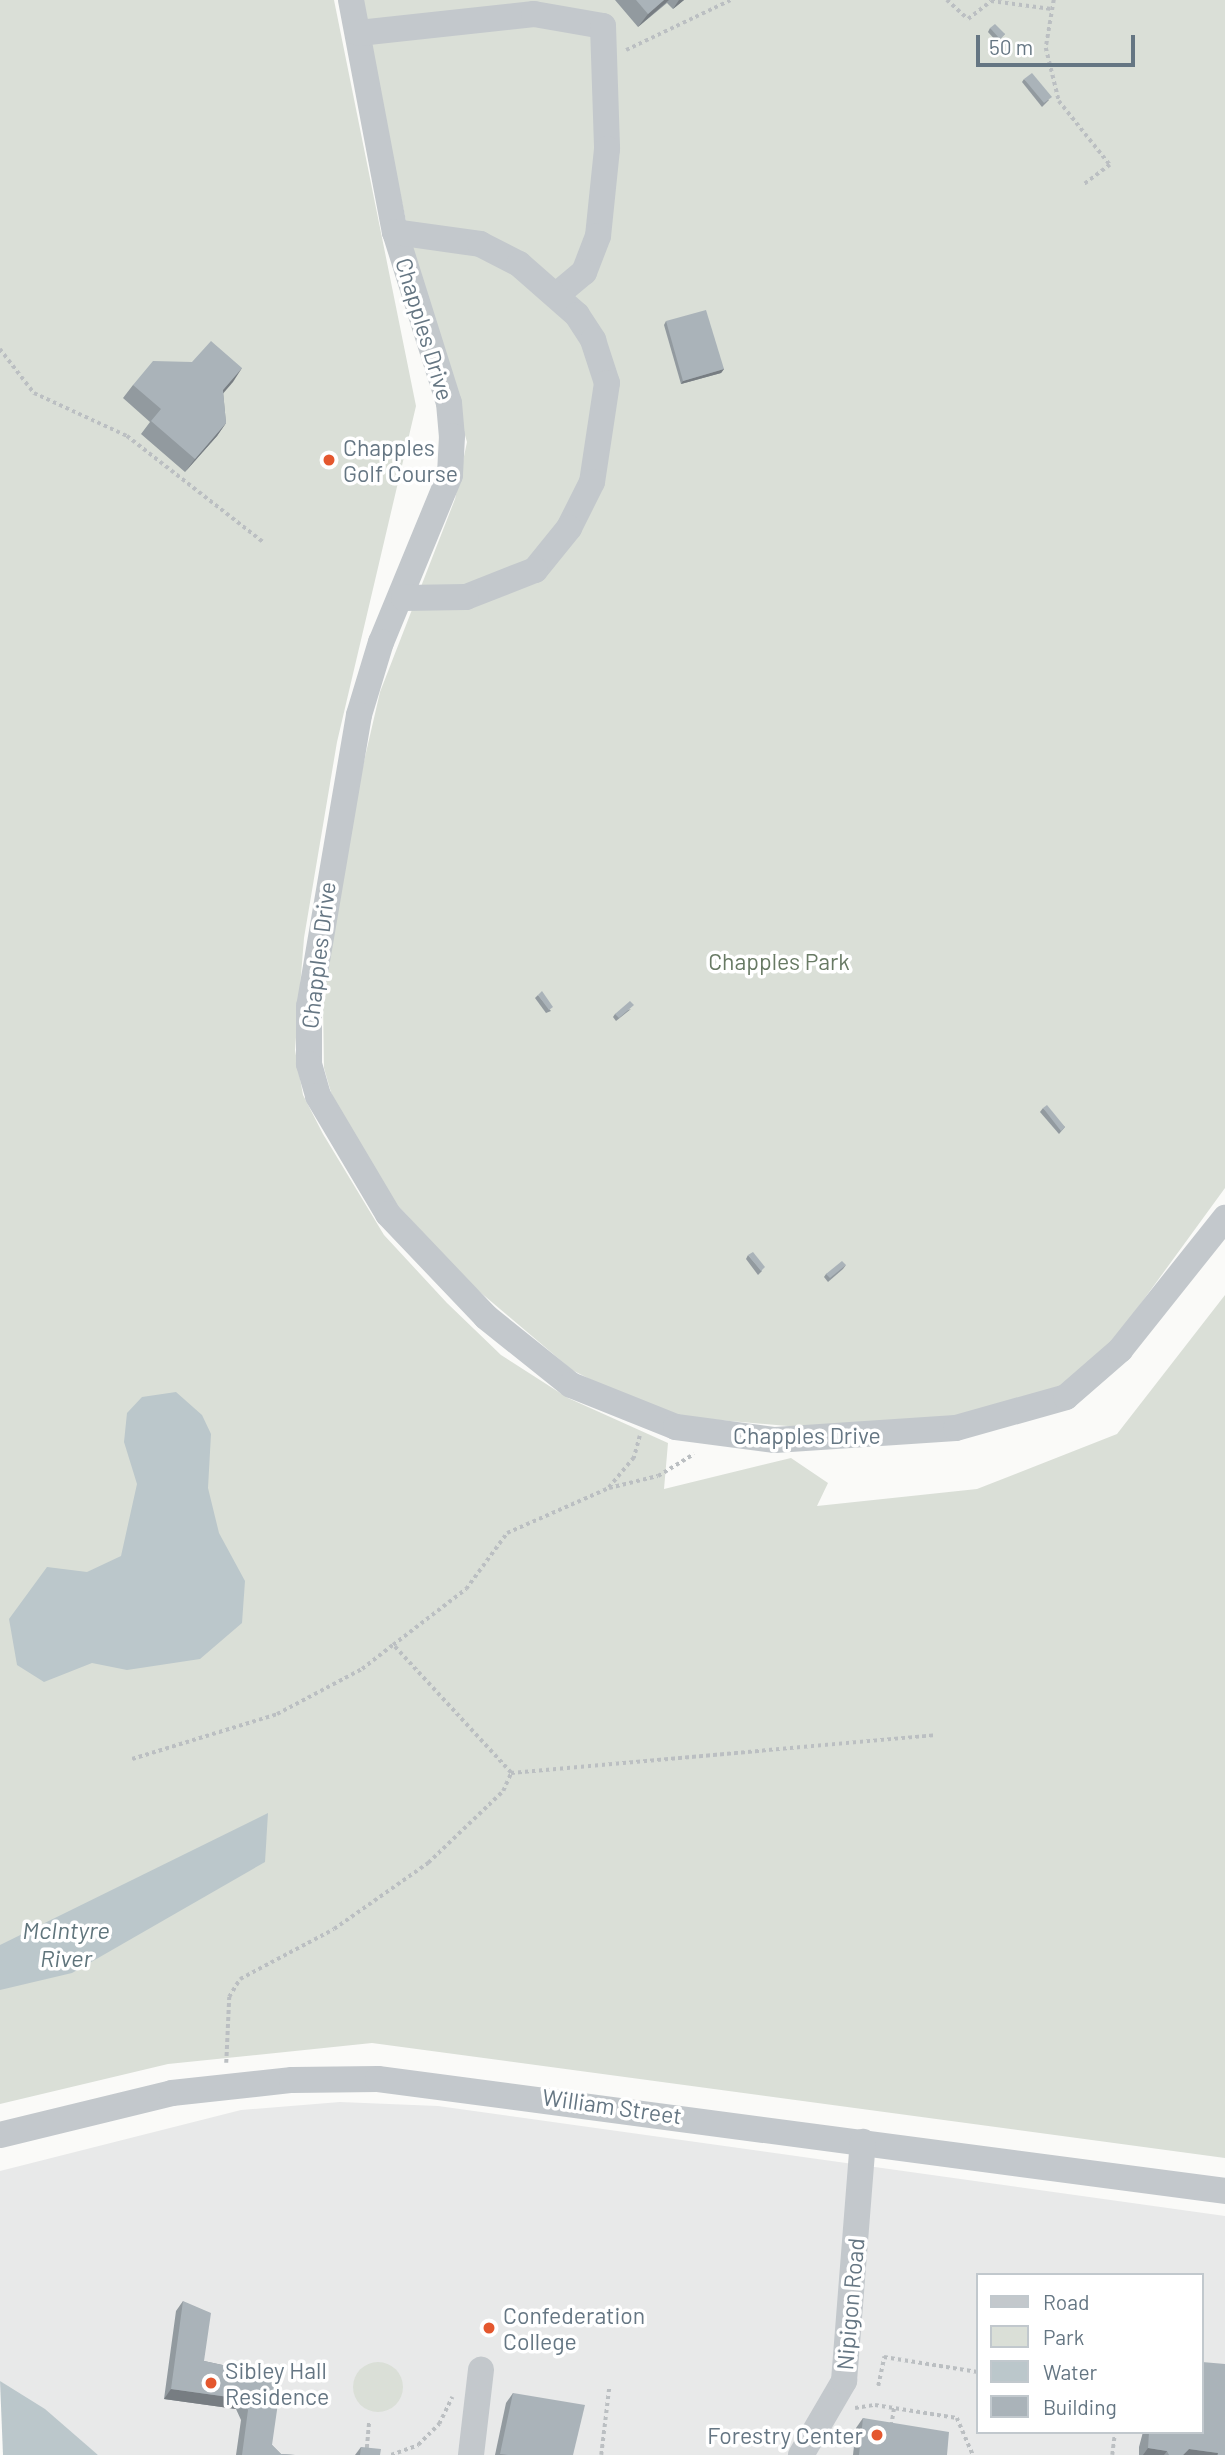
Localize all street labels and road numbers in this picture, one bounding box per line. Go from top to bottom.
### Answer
street label: Chapples Drive [390,254,460,404]
street label: Chapples Drive [295,880,341,1030]
street label: Chapples Drive [733,1421,881,1449]
street label: William Street [540,2083,684,2129]
street label: Nipigon Road [830,2237,870,2371]

